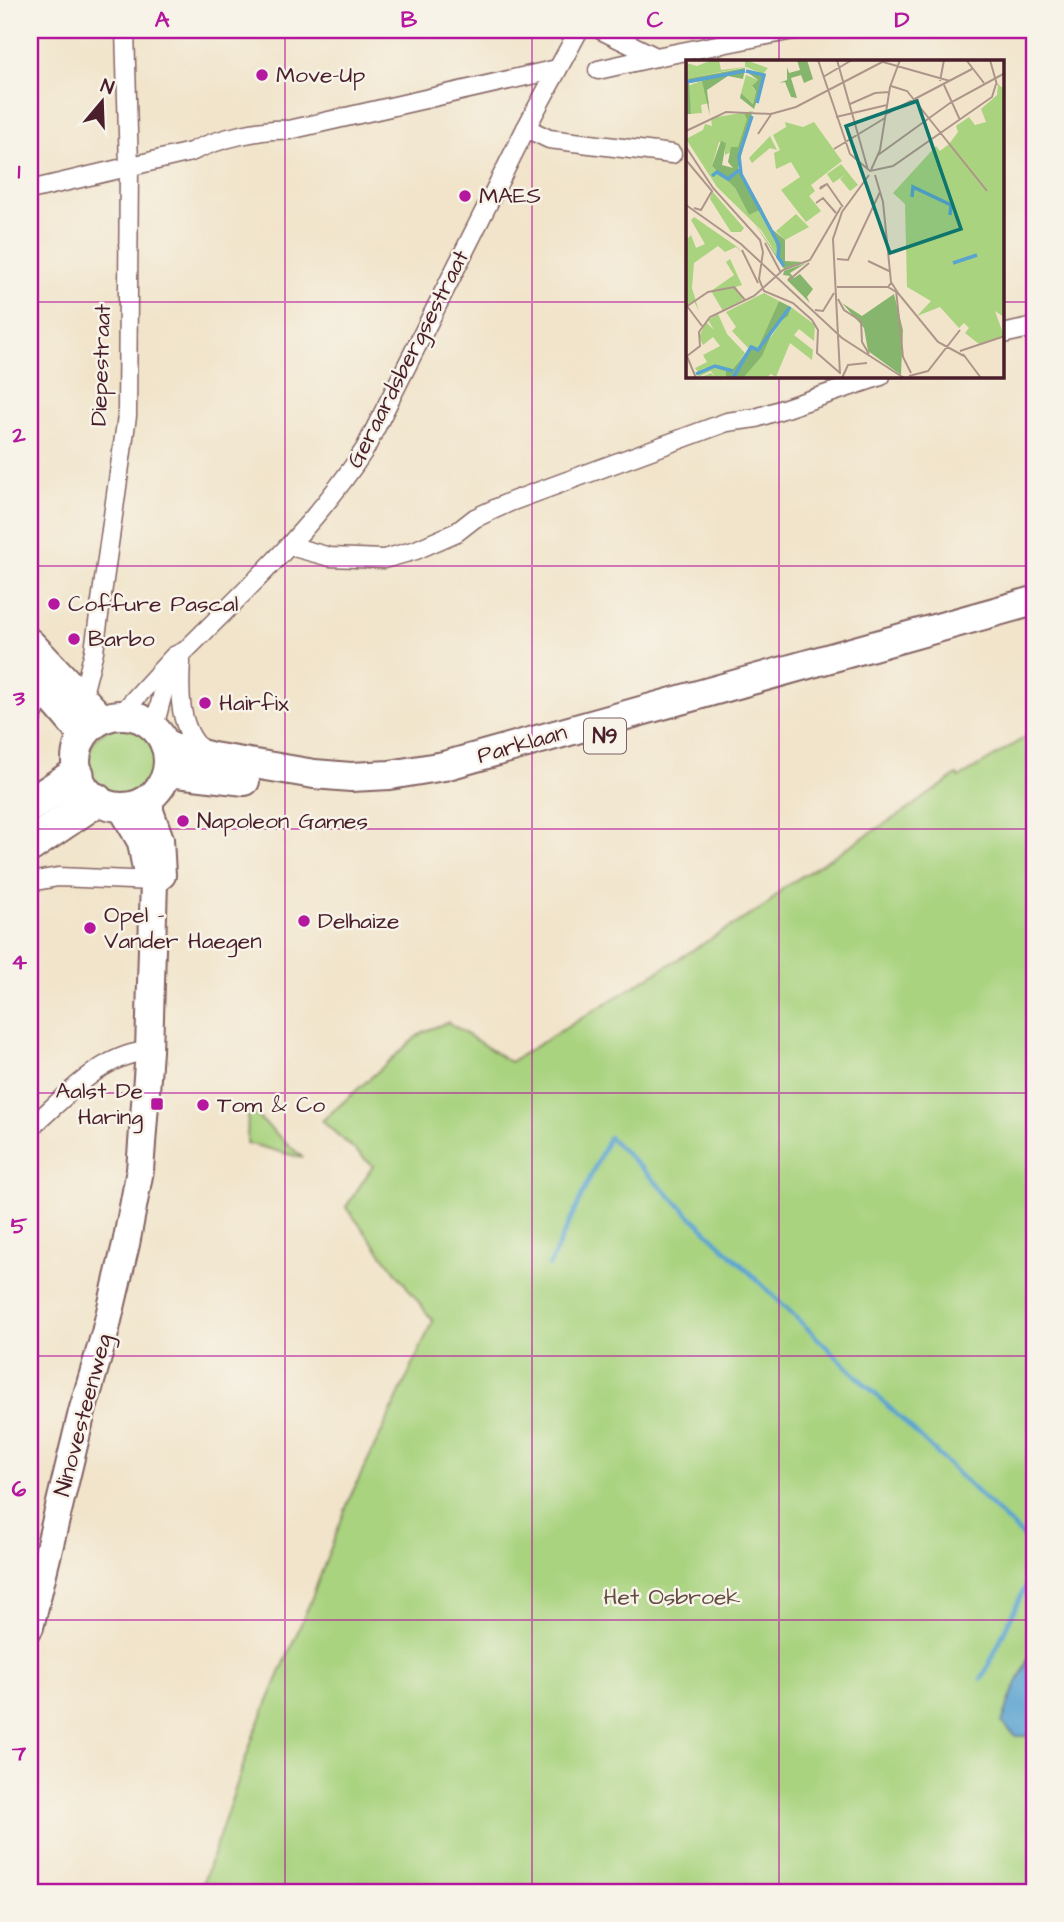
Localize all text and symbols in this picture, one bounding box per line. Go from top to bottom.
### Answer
text: A [155,4,170,36]
text: B [401,4,418,36]
text: C [647,4,664,36]
text: D [895,4,910,36]
place label: Move-Up [276,59,365,91]
inset map [686,60,1004,378]
north arrow [66,66,136,136]
marker: Move-Up [254,67,270,83]
text: N [97,73,117,102]
text: 1 [18,155,21,187]
place label: MAES [479,180,541,212]
marker: MAES [457,188,473,204]
street label: Geraardsbergsestraat [339,244,478,474]
street label: Diepestraat [83,303,119,427]
text: 2 [11,419,26,451]
place label: Coffure Pascal [68,588,238,620]
marker: Coffure Pascal [46,596,62,612]
place label: Barbo [88,623,155,655]
marker: Barbo [66,631,82,647]
text: 3 [12,682,25,714]
place label: Hairfix [219,687,289,719]
marker: Hairfix [197,695,213,711]
street label: Parklaan [474,716,570,772]
road number: N9 [584,718,626,754]
place label: Napoleon Games [197,805,368,837]
marker: Napoleon Games [175,813,191,829]
place label: Opel - Vander Haegen [104,899,262,958]
place label: Delhaize [318,905,399,937]
marker: Delhaize [296,913,312,929]
marker: Opel - Vander Haegen [82,920,98,936]
text: 4 [11,946,27,978]
place label: Aalst De Haring [56,1075,143,1134]
place label: Tom & Co [217,1089,325,1121]
marker: Aalst De Haring [149,1096,165,1112]
marker: Tom & Co [195,1097,211,1113]
text: 5 [11,1210,28,1242]
street label: Ninovesteenweg [46,1330,121,1500]
text: 6 [12,1473,27,1505]
park label: Het Osbroek [604,1581,740,1613]
text: 7 [11,1737,27,1769]

